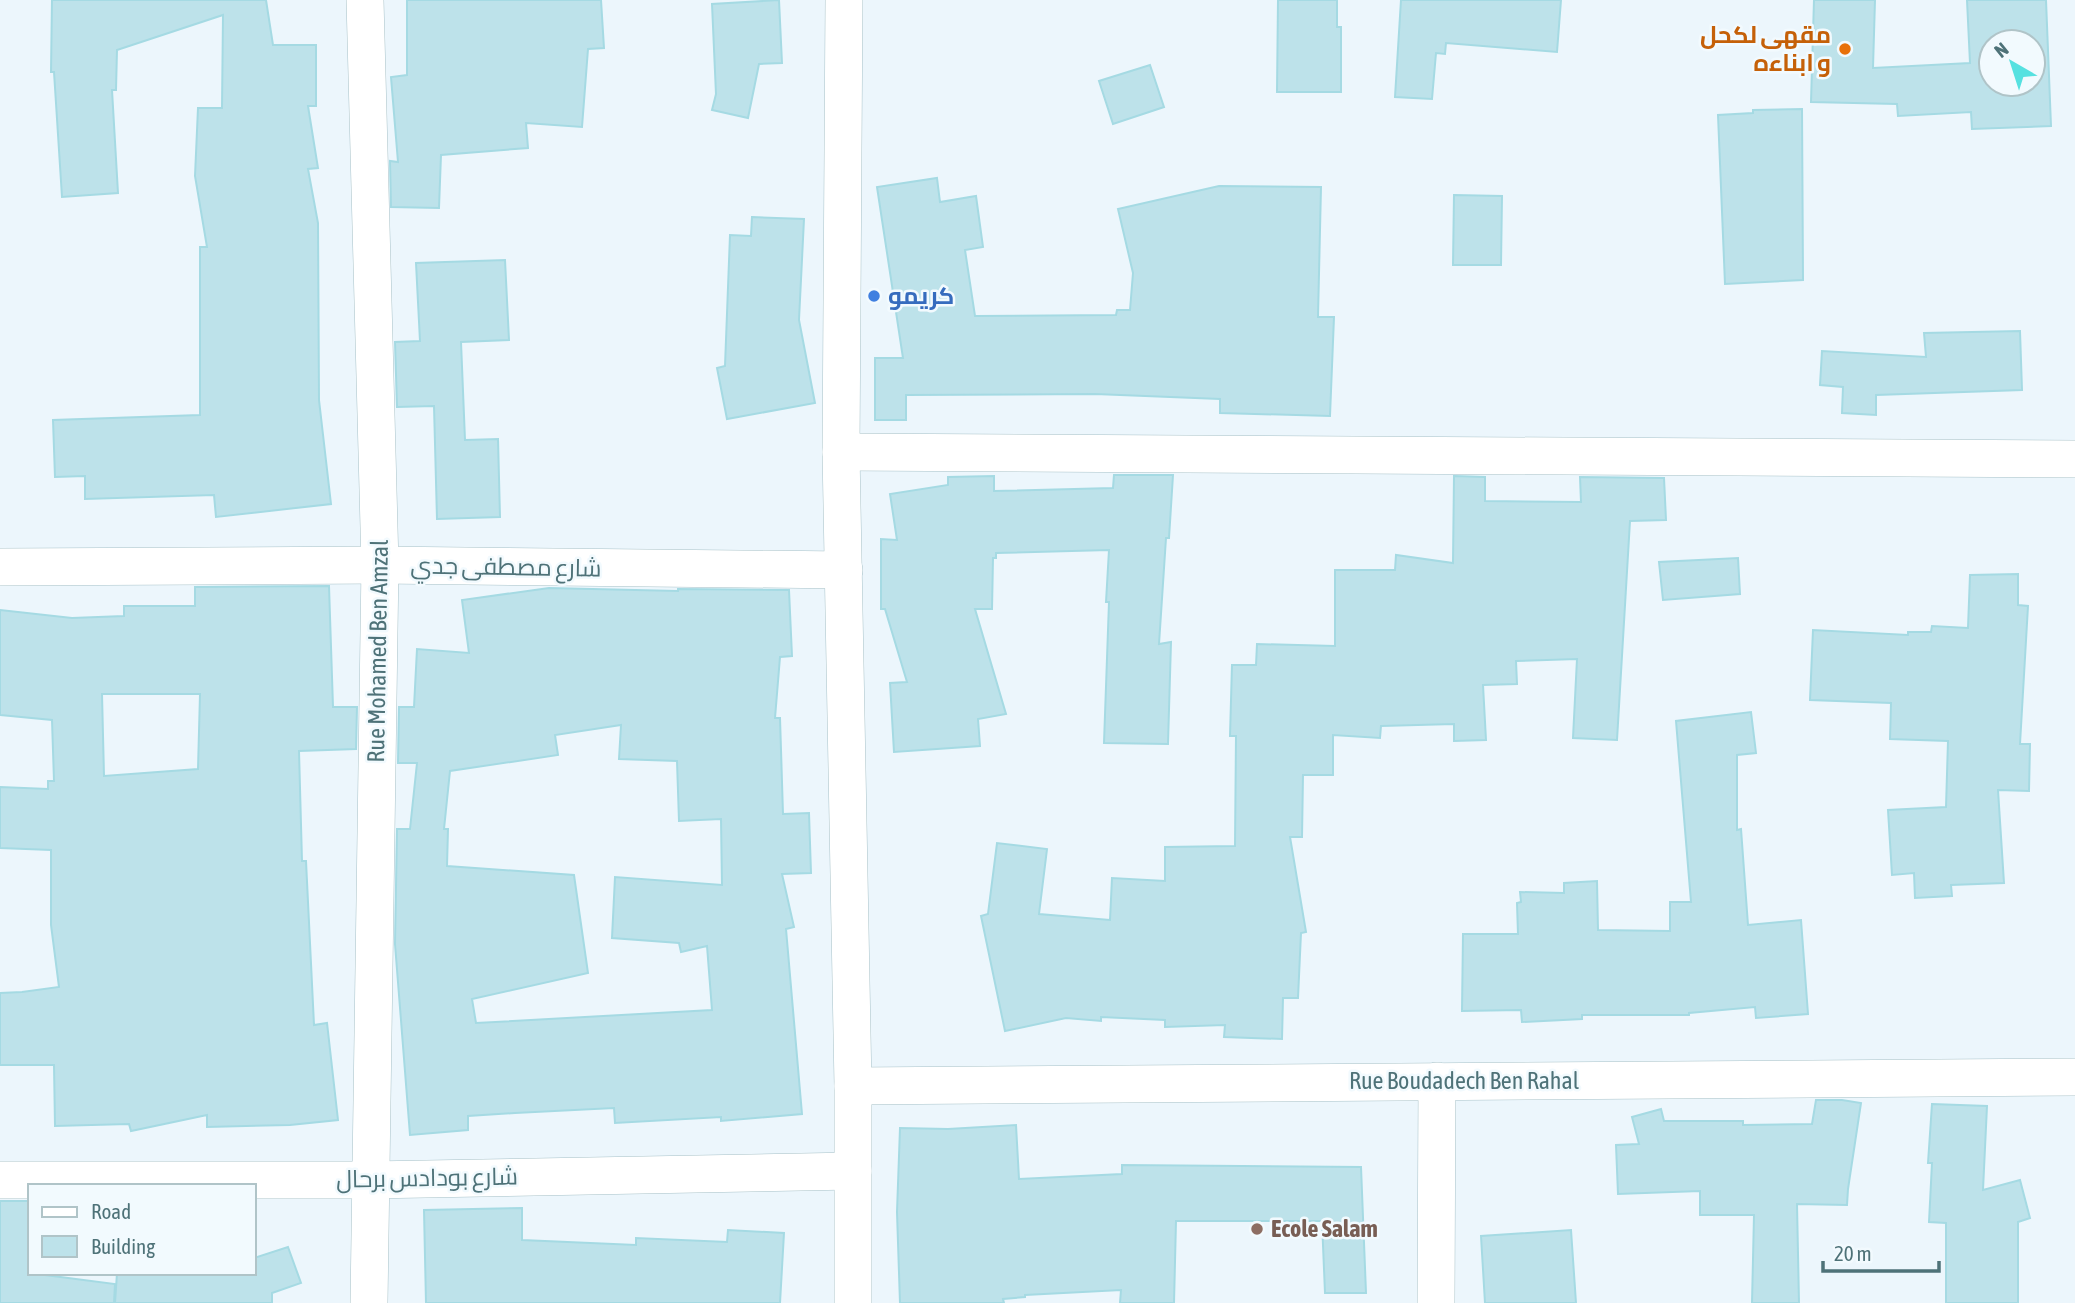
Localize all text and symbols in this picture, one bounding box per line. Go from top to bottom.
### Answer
place label: مقهى لكحل و ابناءه [1700,21,1831,77]
north arrow [1977,28,2047,98]
text: N [1990,38,2013,62]
marker: مقهى لكحل و ابناءه [1837,41,1853,57]
place label: كريمو [888,282,954,310]
marker: كريمو [866,288,882,304]
street label: Rue Mohamed Ben Amzal [362,539,393,763]
street label: شارع مصطفى جدي [410,551,602,587]
street label: Rue Boudadech Ben Rahal [1349,1067,1580,1094]
street label: شارع بودادس برحال [336,1162,518,1196]
legend [28,1184,256,1275]
text: Road [91,1199,131,1223]
place label: Ecole Salam [1271,1215,1378,1242]
marker: Ecole Salam [1249,1221,1265,1237]
scale bar [1823,1230,1938,1274]
text: Building [91,1234,155,1258]
text: 20 m [1834,1241,1872,1265]

